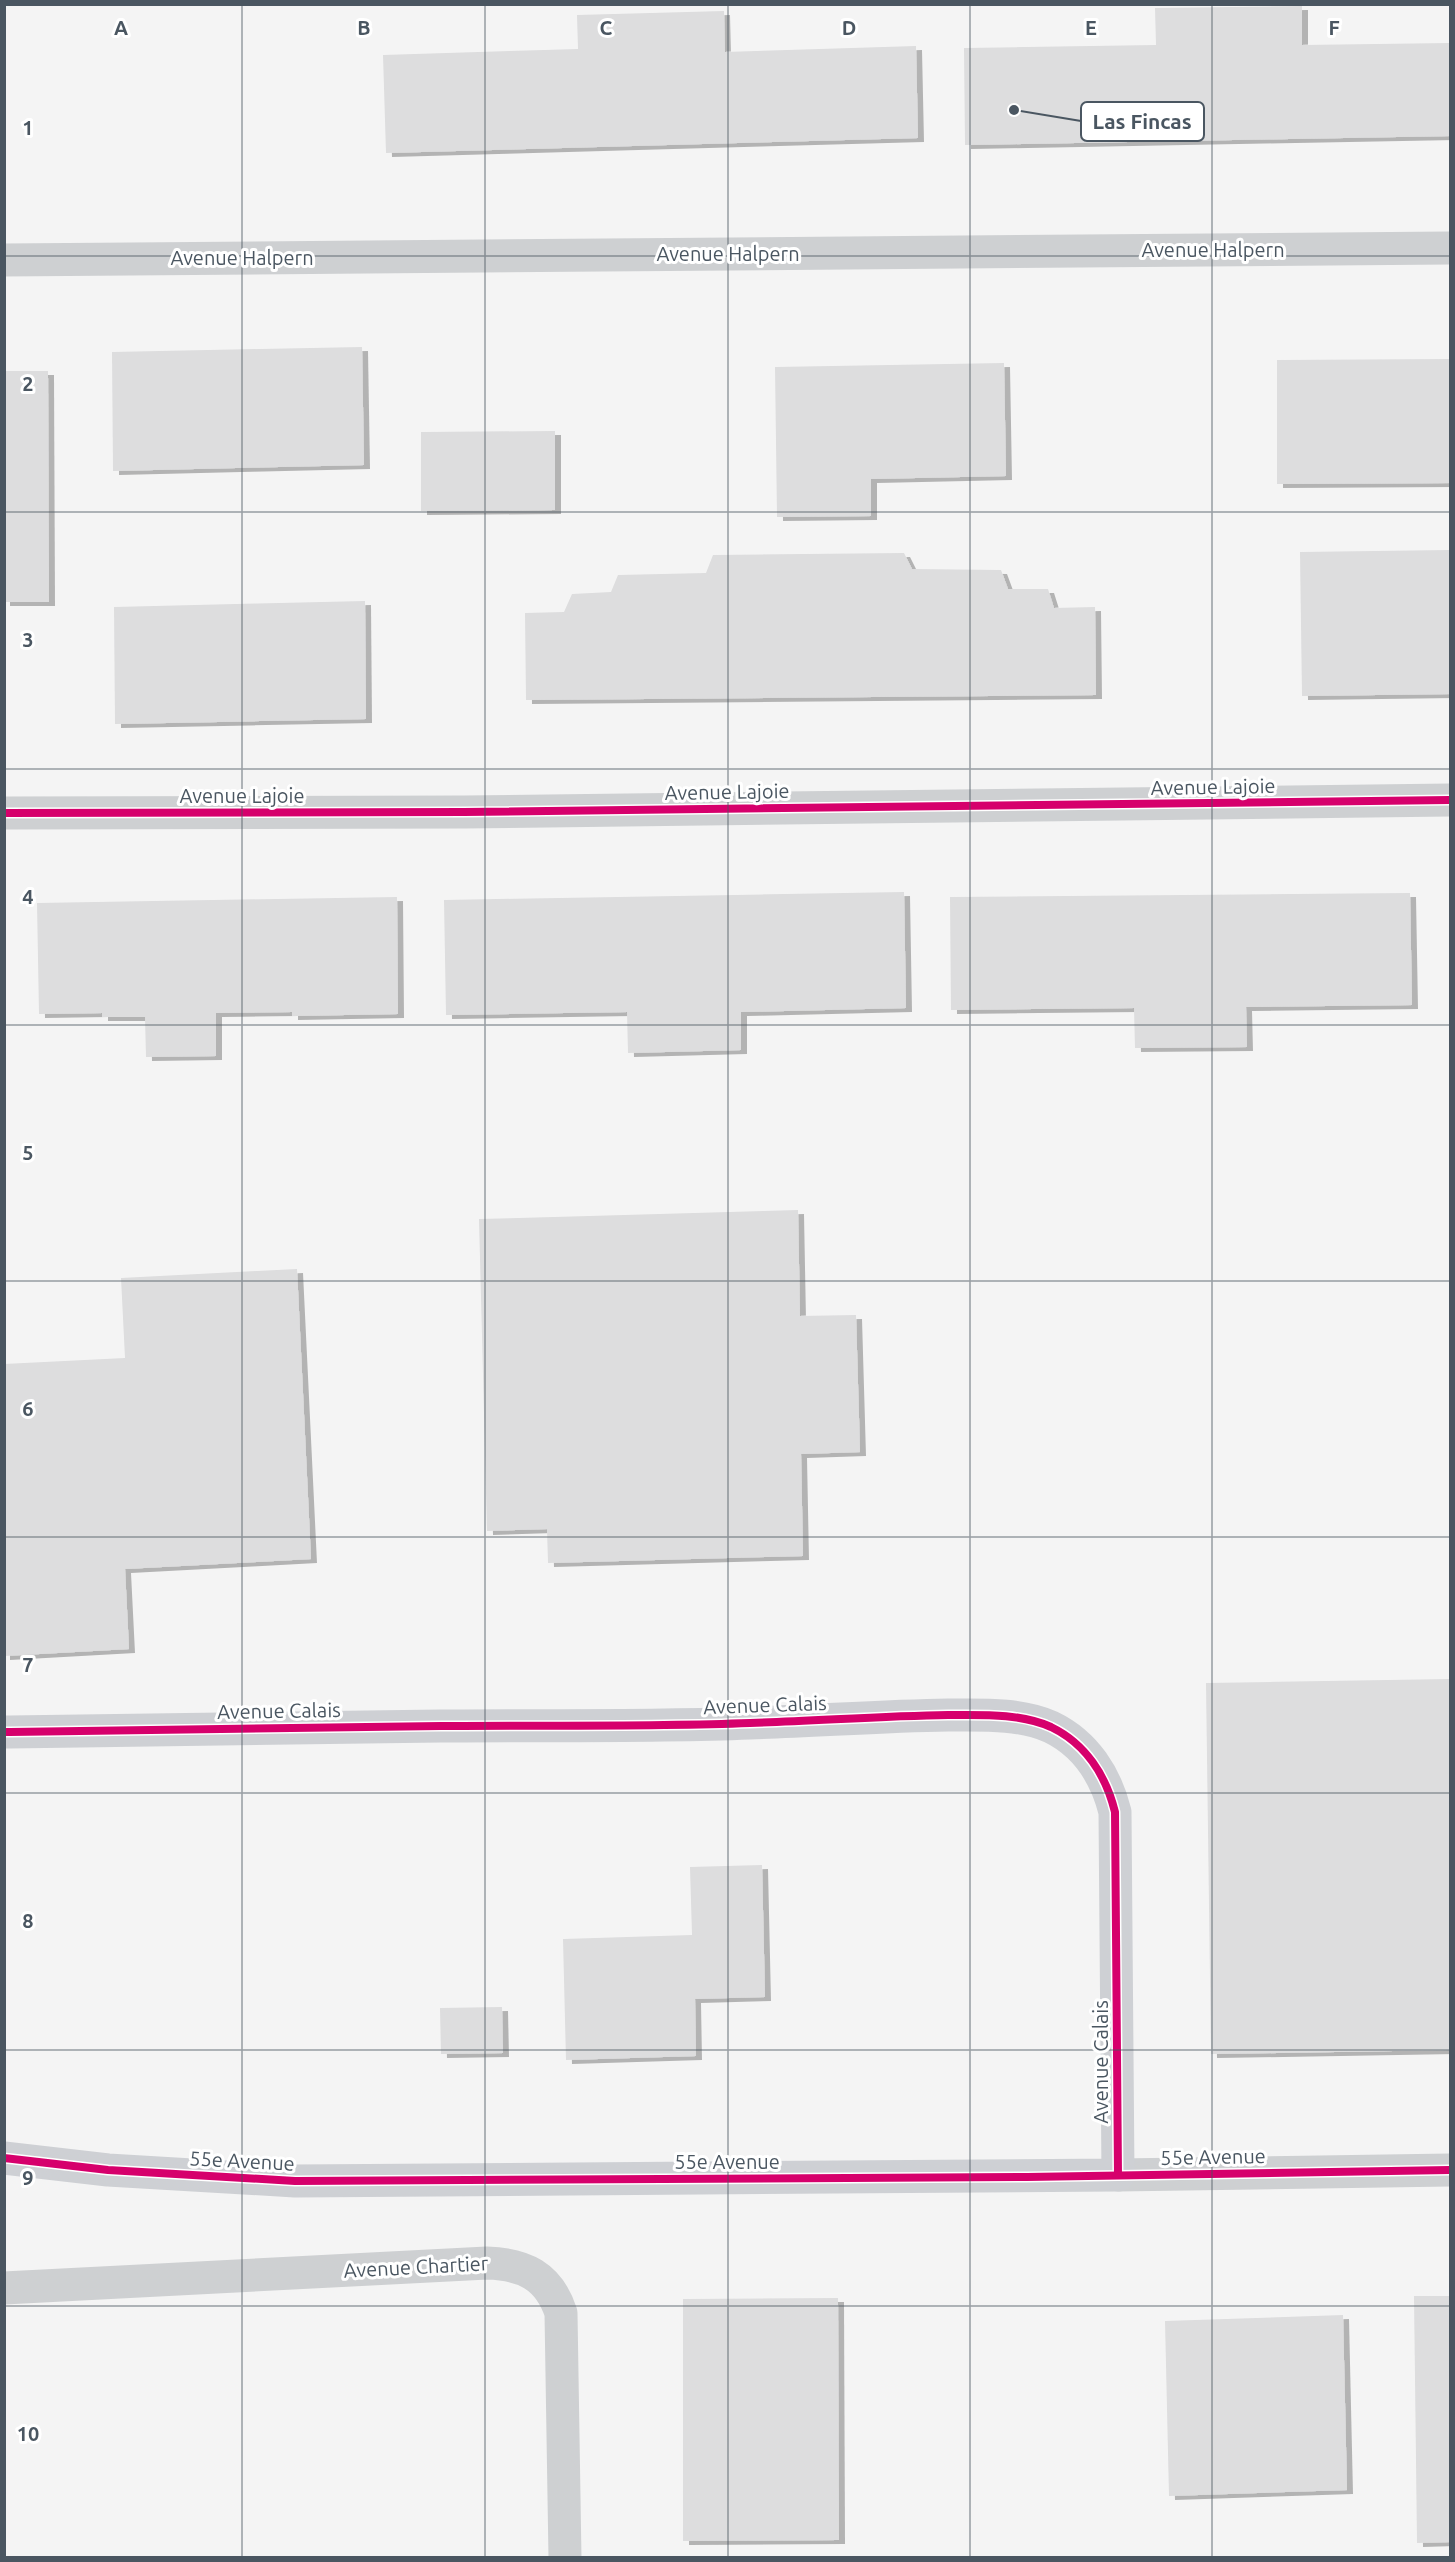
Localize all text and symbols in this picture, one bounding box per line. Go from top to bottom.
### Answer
text: A [114,16,128,39]
text: B [357,16,371,39]
text: C [600,16,613,39]
text: D [842,16,856,39]
text: E [1085,16,1097,39]
text: F [1328,16,1340,39]
callout: Las Fincas [1081,102,1204,141]
text: Las Fincas [1092,109,1192,133]
text: 1 [22,116,34,139]
street label: Avenue Halpern [1141,238,1285,261]
street label: Avenue Halpern [656,242,800,265]
street label: Avenue Halpern [170,246,314,269]
text: 2 [22,372,34,395]
text: 3 [22,628,34,651]
street label: Avenue Lajoie [1150,774,1276,799]
street label: Avenue Lajoie [664,779,790,804]
street label: Avenue Lajoie [180,784,304,807]
text: 4 [22,885,34,908]
text: 5 [22,1141,34,1164]
text: 6 [22,1397,34,1420]
text: 7 [22,1653,34,1676]
street label: Avenue Calais [703,1691,827,1718]
street label: Avenue Calais [217,1698,341,1723]
text: 8 [22,1909,34,1932]
street label: Avenue Calais [1089,2000,1112,2124]
street label: 55e Avenue [1160,2144,1266,2169]
street label: 55e Avenue [189,2146,295,2175]
street label: 55e Avenue [674,2150,780,2173]
text: 9 [22,2166,34,2189]
street label: Avenue Chartier [343,2251,489,2282]
text: 10 [17,2422,39,2445]

